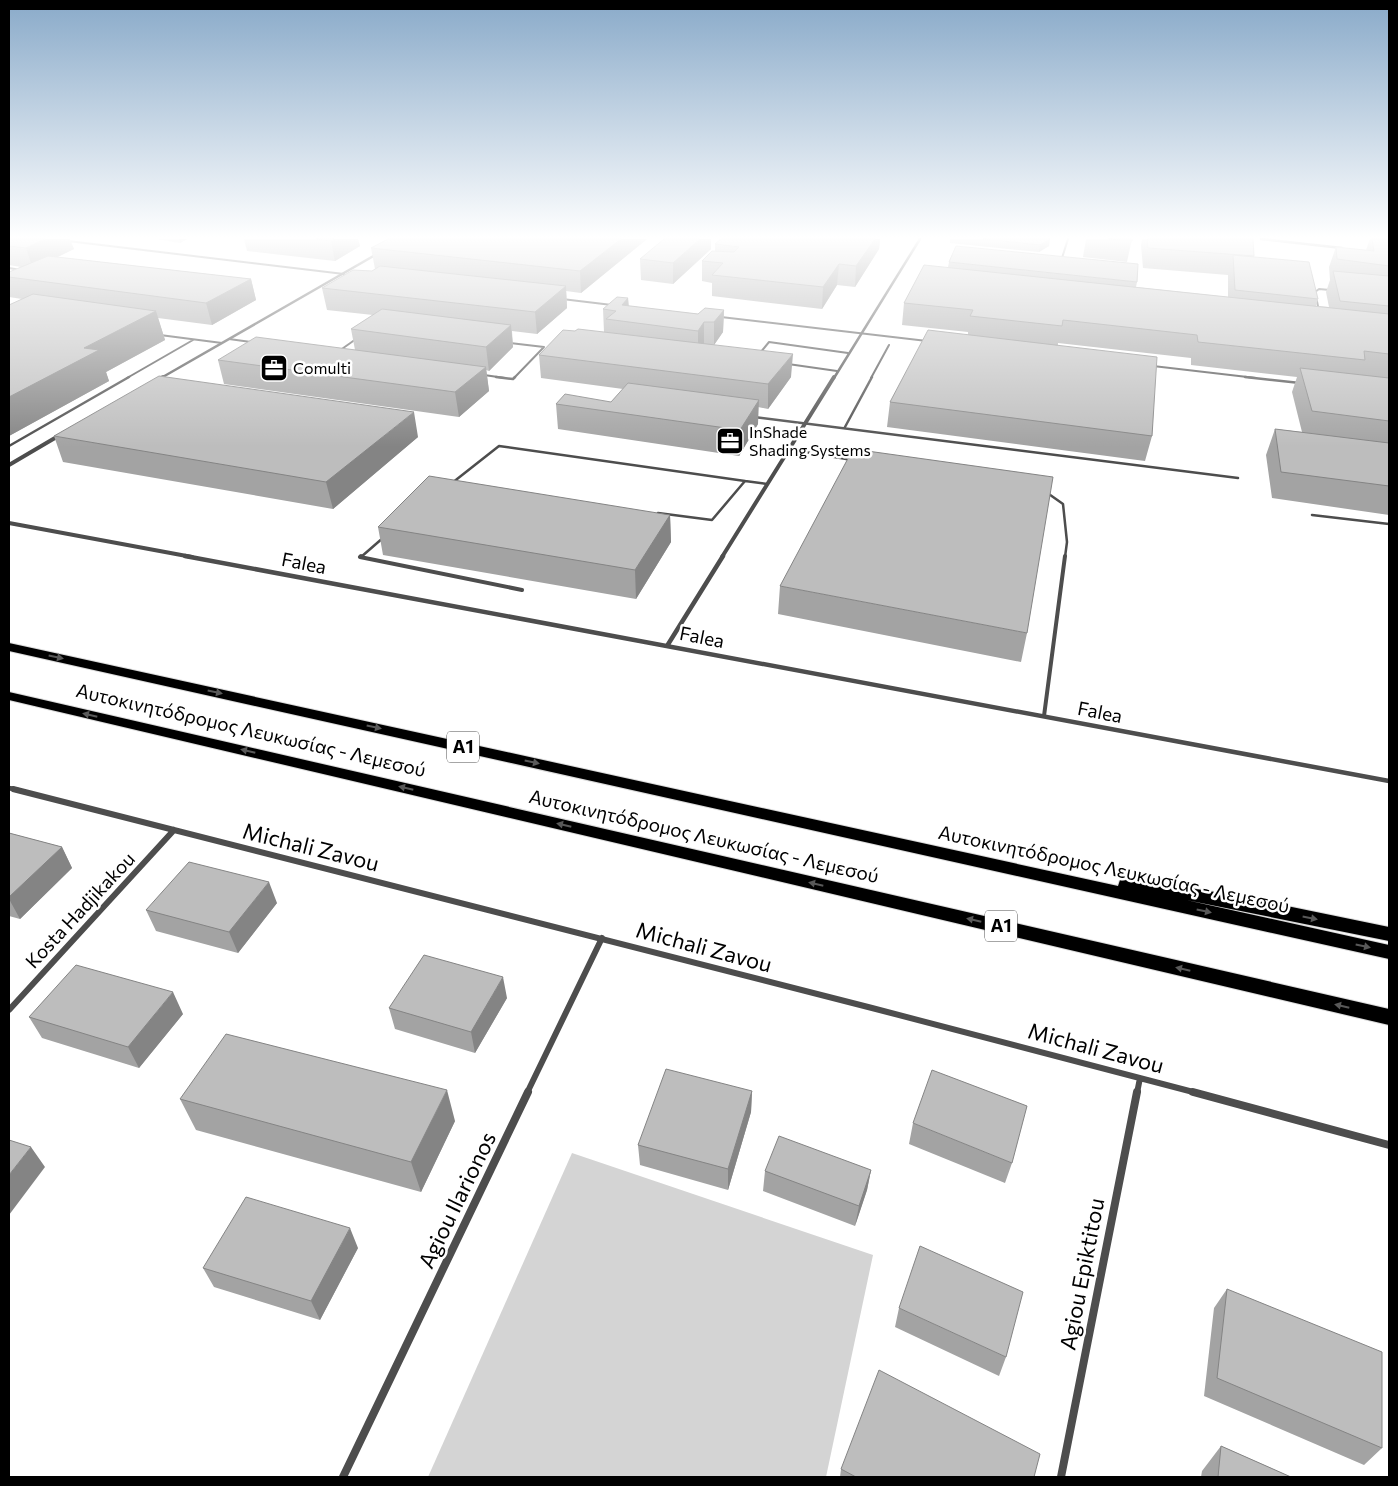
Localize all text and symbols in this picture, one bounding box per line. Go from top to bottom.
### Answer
office icon: Comulti [259,353,289,383]
place label: Comulti [293,358,351,377]
place label: InShade Shading Systems [749,422,871,459]
office icon: InShade Shading Systems [715,426,745,456]
street label: Falea [280,547,328,578]
street label: Falea [678,621,726,652]
one-way arrow [49,653,64,661]
street label: Αυτοκινητόδρομος Λευκωσίας - Λεμεσού [74,678,428,781]
one-way arrow [207,688,223,696]
street label: Falea [1076,696,1124,727]
one-way arrow [82,711,97,719]
one-way arrow [366,723,381,731]
road number: A1 [447,732,479,762]
one-way arrow [239,747,255,755]
one-way arrow [525,759,541,767]
one-way arrow [399,784,414,792]
street label: Αυτοκινητόδρομος Λευκωσίας - Λεμεσού [527,784,881,887]
street label: Michali Zavou [240,817,382,876]
street label: Αυτοκινητόδρομος Λευκωσίας - Λεμεσού [936,820,1292,917]
one-way arrow [557,821,572,829]
street label: Kosta Hadjikakou [20,847,139,972]
one-way arrow [808,880,823,888]
one-way arrow [1197,907,1212,915]
road number: A1 [985,910,1017,941]
one-way arrow [1302,914,1317,922]
street label: Michali Zavou [633,915,775,978]
one-way arrow [967,916,982,924]
one-way arrow [1355,942,1370,950]
one-way arrow [1176,965,1191,973]
one-way arrow [1334,1002,1349,1010]
street label: Michali Zavou [1025,1016,1167,1079]
street label: Agiou Ilarionos [412,1127,501,1272]
street label: Agiou Epiktitou [1054,1195,1110,1352]

